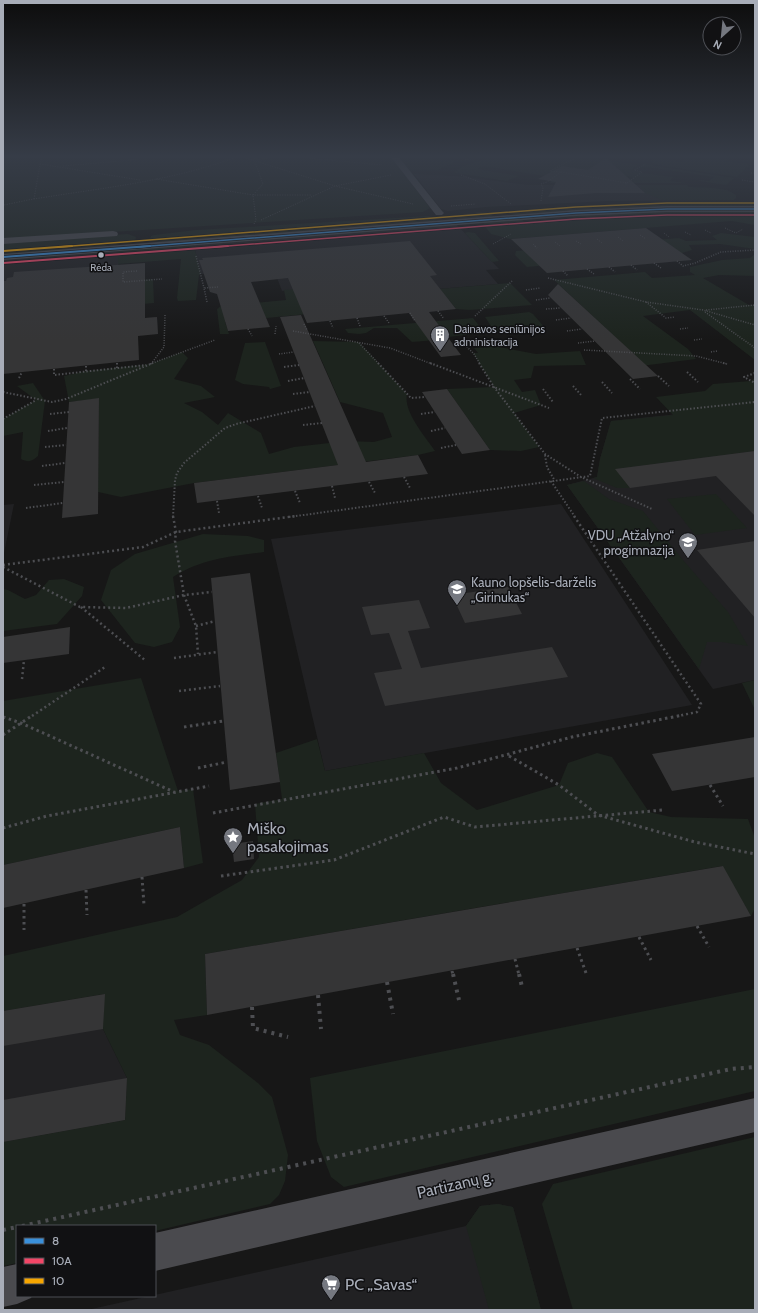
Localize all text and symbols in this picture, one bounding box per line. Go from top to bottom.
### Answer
north arrow [702,16,742,56]
text: N [711,37,724,53]
marker: Rėda [96,250,106,260]
place label: Rėda [90,261,112,274]
place label: Dainavos seniūnijos administracija [454,322,545,349]
building icon: Dainavos seniūnijos administracija [429,324,451,352]
place label: VDU „Atžalyno“ progimnazija [588,527,675,559]
school or university icon: VDU „Atžalyno“ progimnazija [677,531,699,559]
place label: Kauno lopšelis-darželis „Girinukas“ [471,574,597,605]
school or university icon: Kauno lopšelis-darželis „Girinukas“ [446,578,468,606]
place label: Miško pasakojimas [247,819,329,856]
place icon: Miško pasakojimas [222,826,244,854]
street label: Partizanų g. [415,1166,495,1203]
legend [16,1225,156,1297]
text: 8 [52,1233,59,1248]
text: 10A [52,1253,72,1268]
text: 10 [52,1273,64,1288]
supermarket icon: PC „Savas“ [320,1273,342,1301]
place label: PC „Savas“ [345,1275,417,1294]

